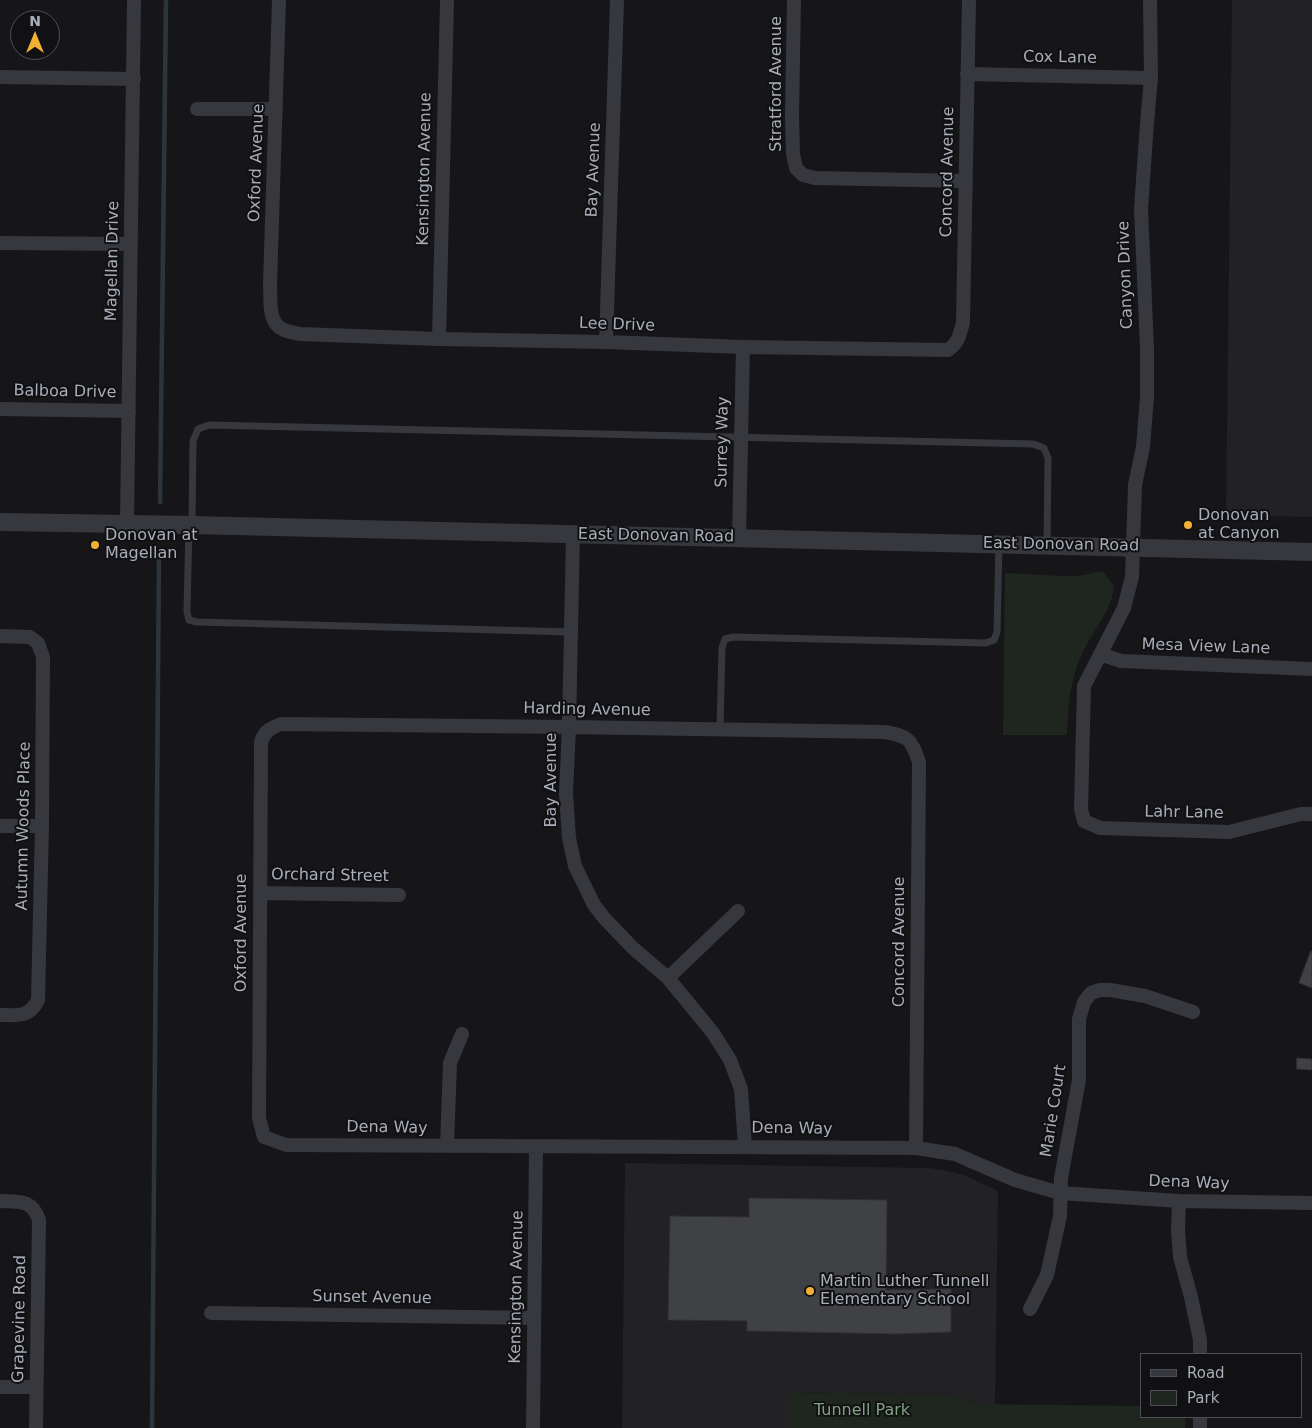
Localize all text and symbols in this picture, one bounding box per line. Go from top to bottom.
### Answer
north arrow [10,10,60,60]
text: N [29,13,41,29]
street label: Stratford Avenue [767,16,787,152]
street label: Cox Lane [1023,48,1097,68]
street label: Kensington Avenue [414,92,436,246]
street label: Oxford Avenue [245,103,269,223]
street label: Concord Avenue [937,107,959,237]
street label: Bay Avenue [583,122,605,218]
street label: Magellan Drive [102,201,124,321]
street label: Canyon Drive [1115,221,1137,329]
street label: Lee Drive [579,314,655,336]
street label: Balboa Drive [13,382,117,402]
street label: Surrey Way [713,396,733,488]
place label: Donovan at Canyon [1198,506,1280,544]
marker: Donovan at Canyon [1182,519,1194,531]
street label: East Donovan Road [578,525,734,547]
place label: Donovan at Magellan [105,526,198,564]
street label: East Donovan Road [983,534,1139,556]
marker: Donovan at Magellan [89,539,101,551]
street label: Mesa View Lane [1141,635,1271,659]
street label: Harding Avenue [523,699,651,721]
street label: Bay Avenue [542,733,562,827]
street label: Autumn Woods Place [13,741,35,911]
street label: Lahr Lane [1144,803,1224,823]
street label: Orchard Street [271,865,389,887]
street label: Oxford Avenue [232,874,252,992]
street label: Concord Avenue [890,877,910,1007]
street label: Marie Court [1037,1063,1071,1159]
street label: Dena Way [346,1118,428,1138]
street label: Dena Way [751,1119,833,1139]
street label: Dena Way [1148,1172,1230,1194]
street label: Kensington Avenue [506,1210,528,1364]
street label: Grapevine Road [9,1255,31,1383]
place label: Martin Luther Tunnell Elementary School [820,1272,989,1310]
marker: Martin Luther Tunnell Elementary School [804,1285,816,1297]
street label: Sunset Avenue [312,1287,432,1309]
legend [1140,1353,1302,1418]
text: Road [1187,1364,1225,1382]
text: Park [1187,1389,1219,1407]
park label: Tunnell Park [814,1401,910,1421]

